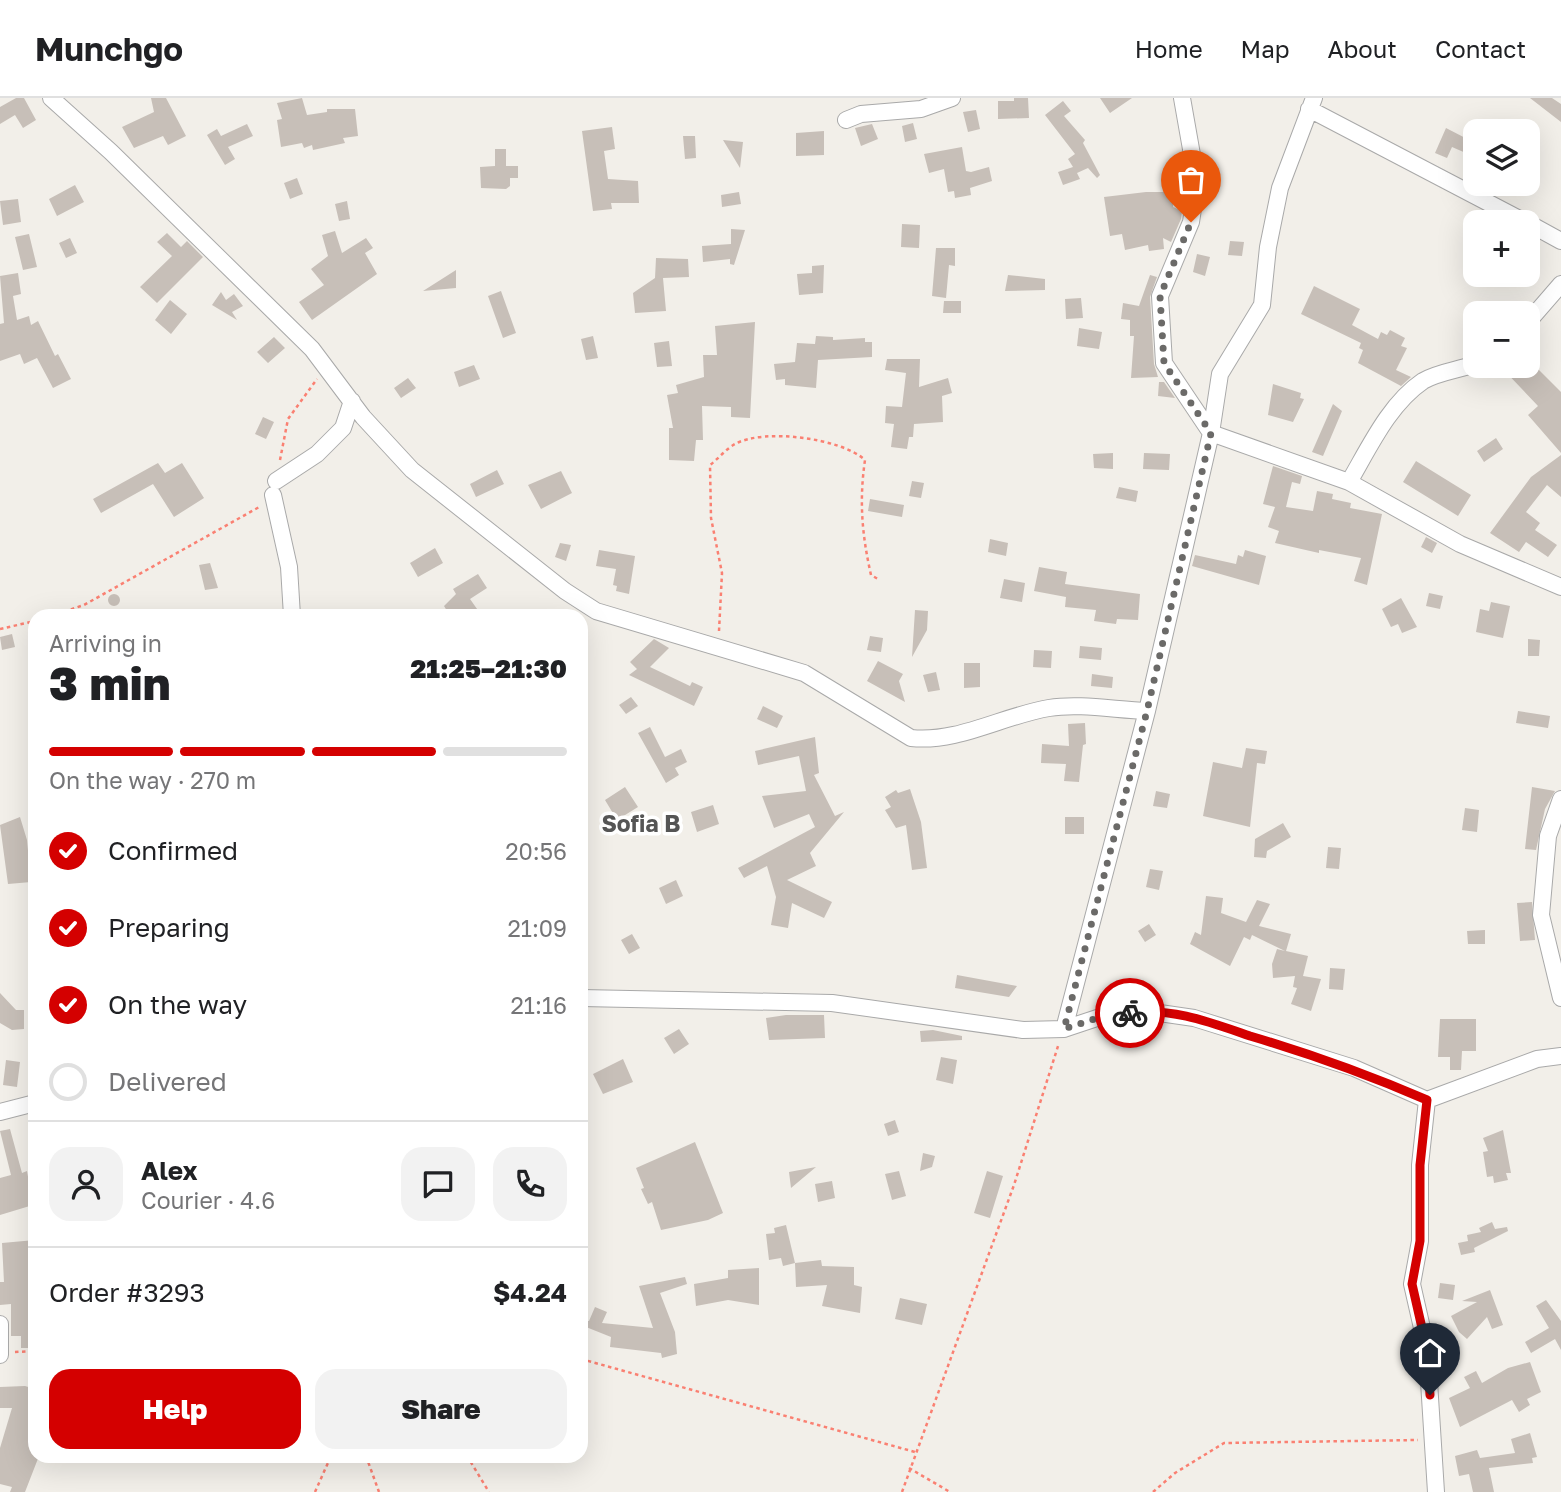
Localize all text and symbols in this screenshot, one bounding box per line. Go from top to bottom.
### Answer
text: Munchgo [35,29,183,68]
text: Home [1135,34,1203,63]
text: Map [1241,34,1290,63]
text: About [1328,34,1397,63]
text: Contact [1435,34,1526,63]
map controls [1463,119,1540,378]
button: layers [1463,119,1540,196]
pin [1161,150,1221,222]
icon: bag [1172,161,1210,199]
button: + [1463,210,1540,287]
button: − [1463,301,1540,378]
text: Arriving in [49,629,162,657]
text: 21:25–21:30 [410,653,567,684]
text: 3 min [49,655,171,710]
text: On the way · 270 m [49,766,256,794]
district label: Sofia B [601,809,681,837]
icon: check [49,832,87,870]
text: Confirmed [108,835,238,866]
text: 20:56 [505,837,567,865]
icon: check [49,909,87,947]
text: Preparing [108,912,230,943]
text: 21:09 [507,914,567,942]
courier [1095,978,1165,1048]
icon: check [49,986,87,1024]
text: On the way [108,989,247,1020]
text: 21:16 [511,991,567,1019]
icon: bike [1111,994,1149,1032]
text: Delivered [108,1066,227,1097]
button: person [49,1147,123,1221]
button: chat [401,1147,475,1221]
button: phone [493,1147,567,1221]
text: Alex [141,1155,198,1186]
text: Courier · 4.6 [141,1186,275,1214]
text: Order #3293 [49,1277,205,1308]
text: $4.24 [493,1277,567,1308]
pin [1400,1323,1460,1395]
icon: home [1411,1334,1449,1372]
button: Help [49,1369,301,1449]
button: Share [315,1369,567,1449]

